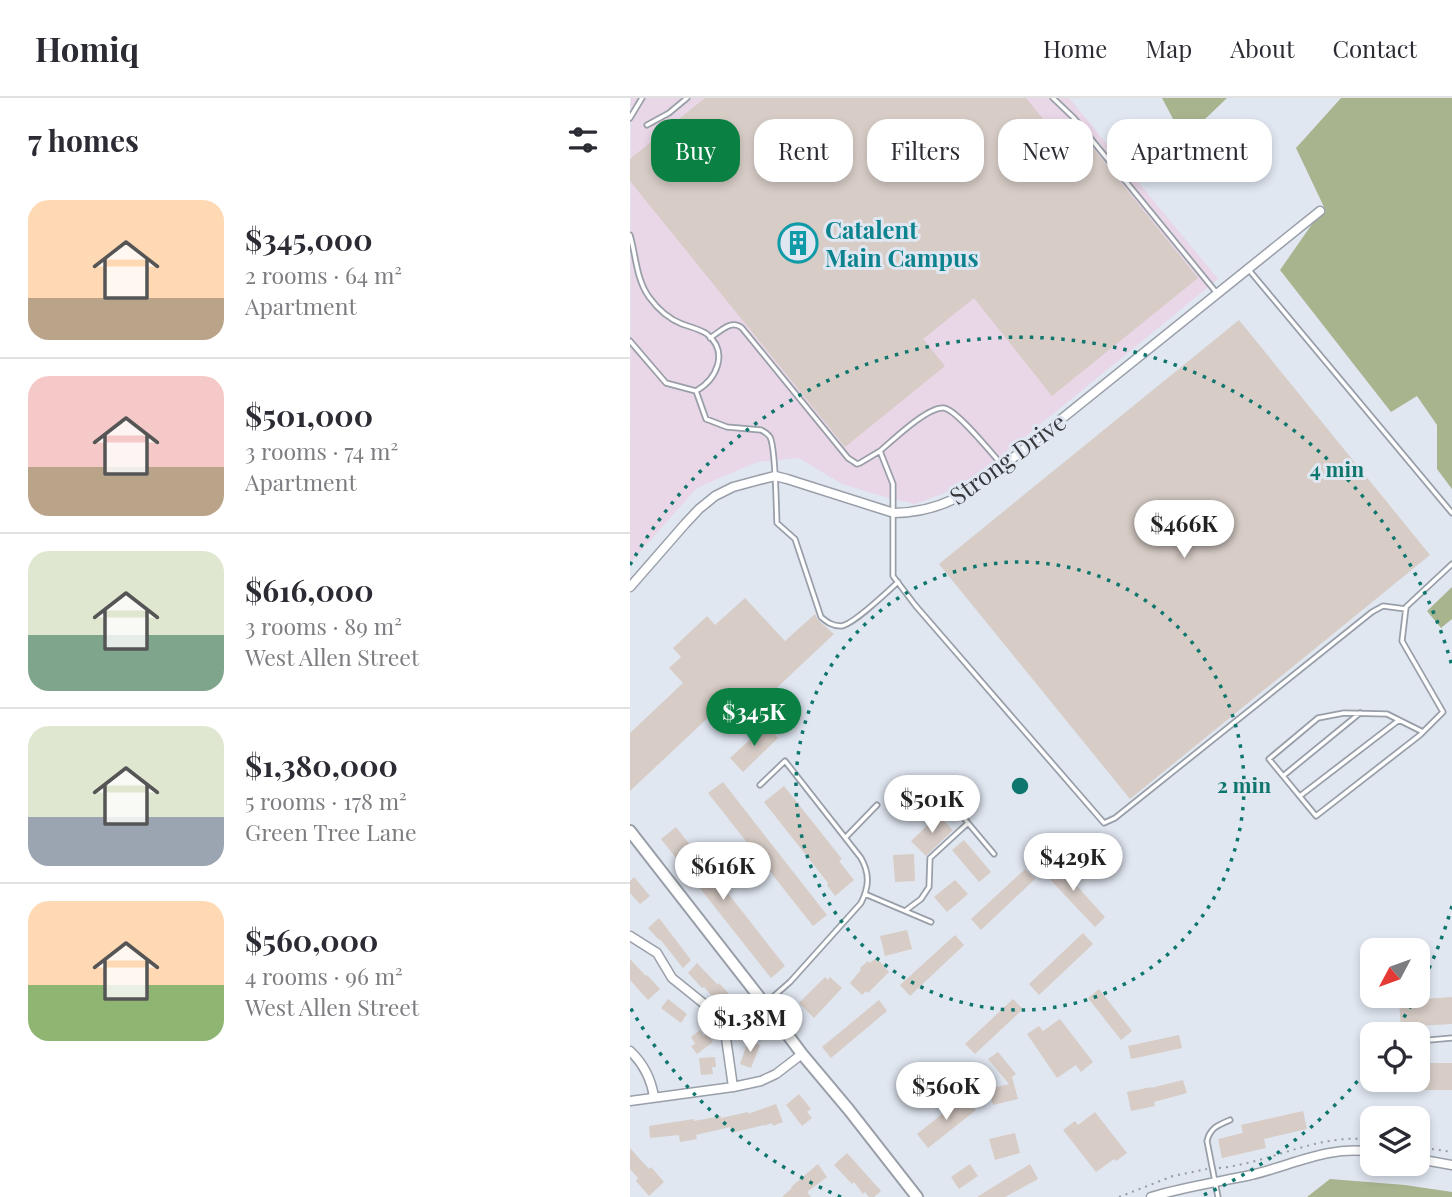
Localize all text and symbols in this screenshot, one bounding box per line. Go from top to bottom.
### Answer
text: Homiq [35,26,139,70]
text: Home [1043,32,1107,64]
text: Map [1145,32,1192,64]
text: About [1230,32,1294,64]
text: Contact [1332,32,1417,64]
chip: Buy [651,119,740,182]
chip: Rent [754,119,853,182]
chip: Filters [867,119,984,182]
chip: New [998,119,1093,182]
chip: Apartment [1107,119,1272,182]
text: 7 homes [28,120,139,160]
icon: filters [564,121,602,159]
place label: Catalent Main Campus [825,213,979,273]
text: $345,000 [245,219,373,259]
building icon: Catalent Main Campus [777,222,819,264]
icon: home [84,228,168,312]
text: 2 rooms · 64 m² [245,259,402,290]
text: Apartment [245,290,357,321]
text: $501,000 [245,395,373,435]
icon: home [84,404,168,488]
street label: Strong Drive [942,405,1072,511]
text: 3 rooms · 74 m² [245,435,398,466]
text: 4 min [1310,454,1364,482]
text: Apartment [245,466,357,497]
pin: $466K [1135,500,1233,560]
text: $466K [1150,507,1218,538]
text: $616,000 [245,570,374,610]
icon: home [84,579,168,663]
text: 3 rooms · 89 m² [245,610,402,641]
text: West Allen Street [245,641,419,672]
pin: $345K [705,688,803,748]
text: $345K [722,695,786,726]
text: $1,380,000 [245,745,398,785]
icon: home [84,754,168,838]
text: 2 min [1217,770,1271,798]
centre of rings [1008,774,1032,798]
pin: $501K [883,776,981,835]
text: $501K [900,782,964,813]
text: 5 rooms · 178 m² [245,785,407,816]
text: Green Tree Lane [245,816,417,847]
pin: $429K [1024,834,1122,893]
text: $429K [1040,840,1106,871]
pin: $616K [674,842,772,902]
text: $616K [691,849,755,880]
text: $560,000 [245,920,378,960]
icon: home [84,929,168,1013]
north arrow [1360,938,1430,1008]
map controls [1360,938,1430,1176]
text: 4 rooms · 96 m² [245,960,403,991]
text: West Allen Street [245,991,419,1022]
pin: $1.38M [693,995,807,1054]
text: $1.38M [714,1001,786,1032]
button: locate [1360,1022,1430,1092]
pin: $560K [897,1062,995,1122]
text: $560K [912,1069,980,1100]
button: layers [1360,1106,1430,1176]

